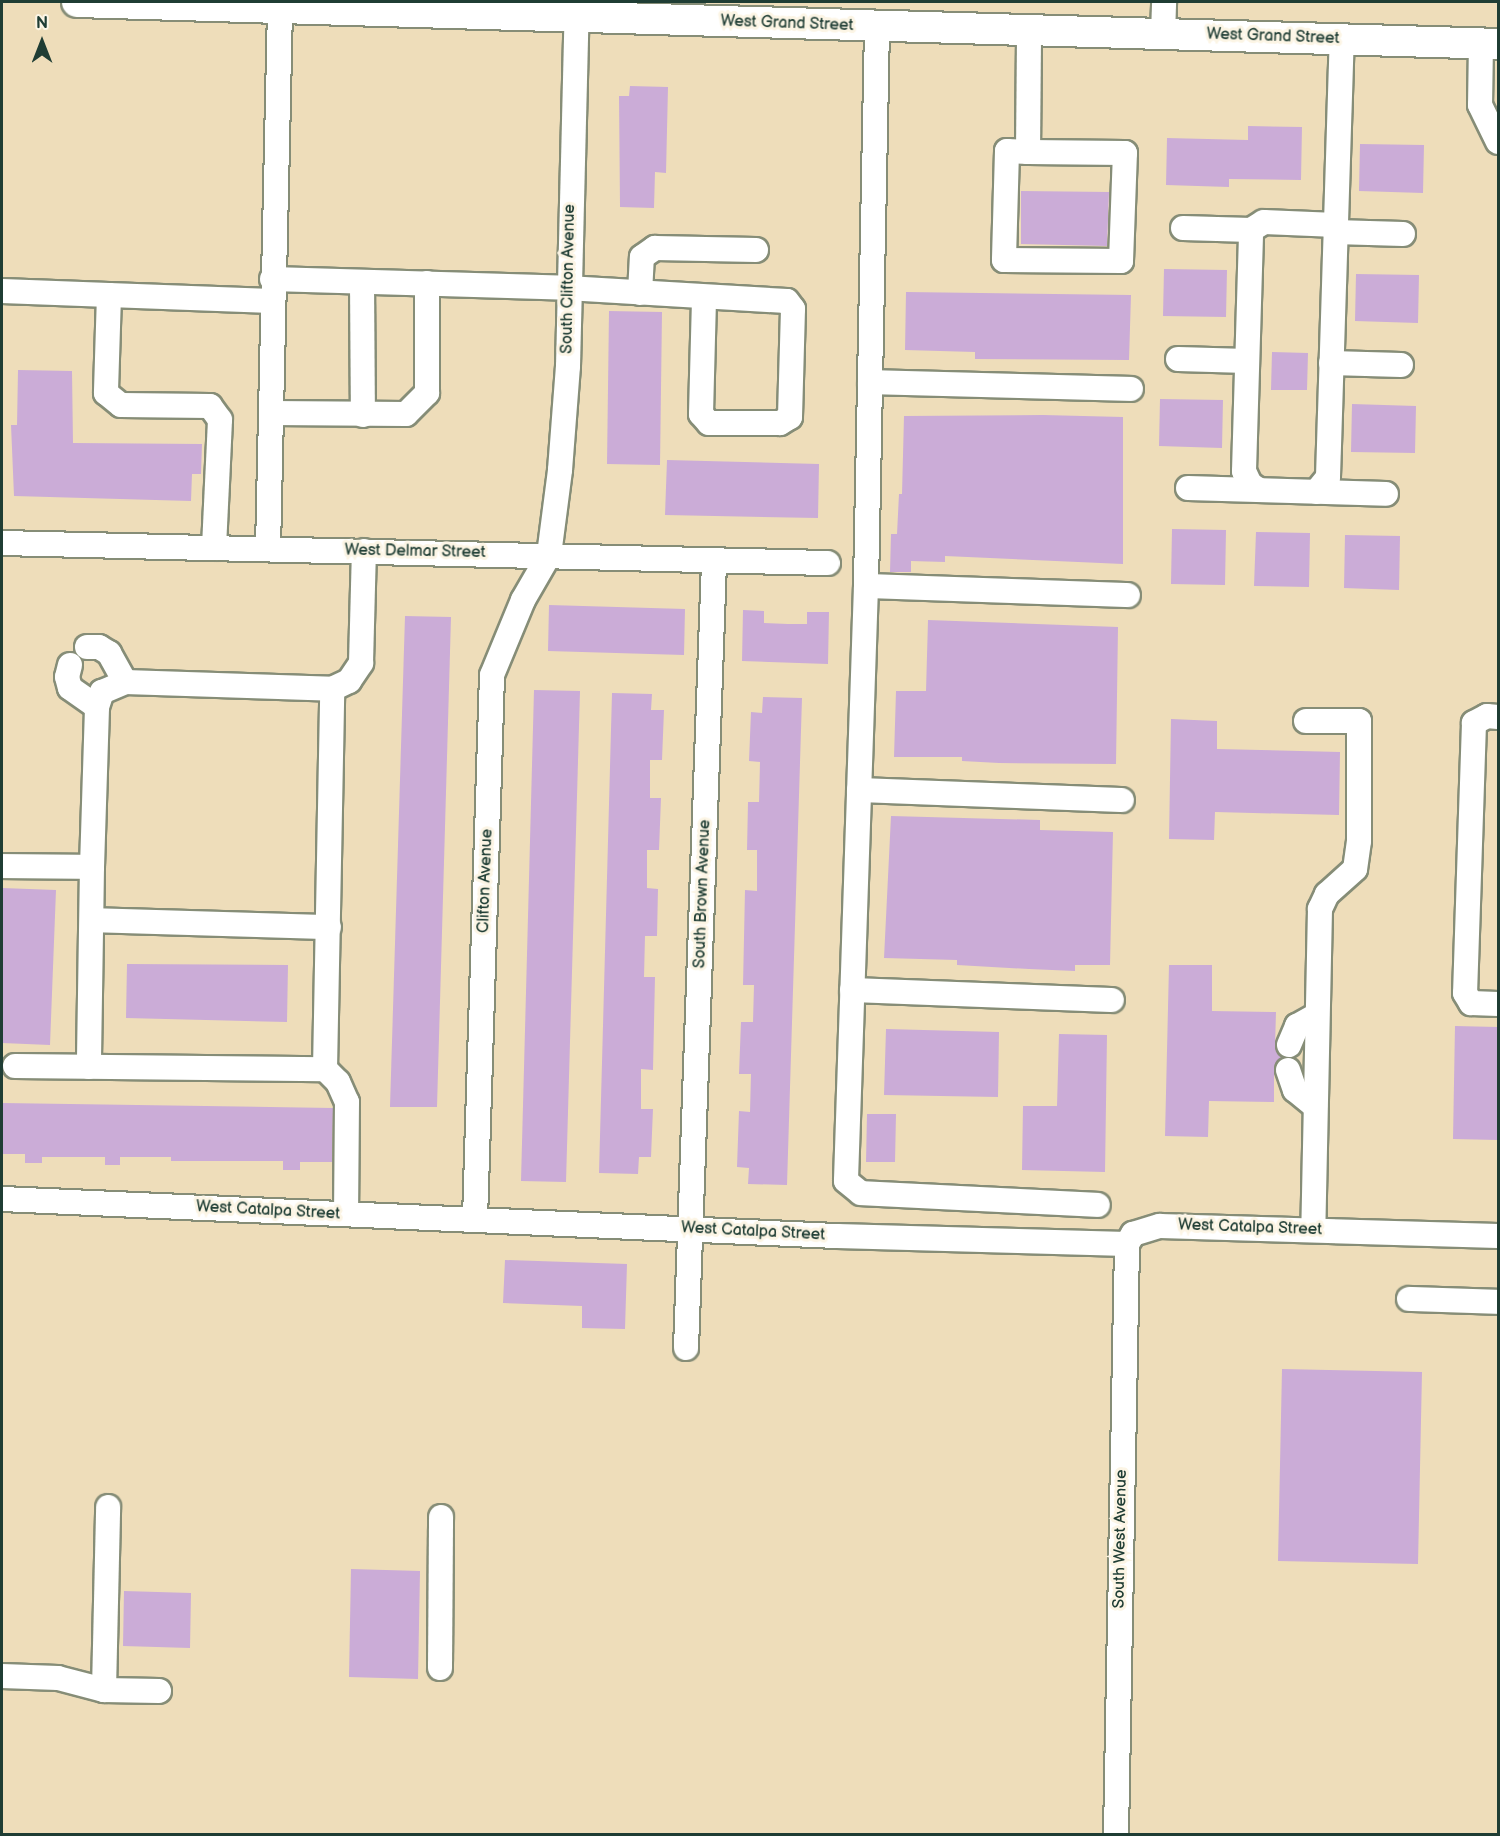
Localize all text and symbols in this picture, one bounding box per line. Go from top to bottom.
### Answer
north arrow [12,12,72,72]
street label: West Grand Street [720,12,854,36]
text: N [36,14,48,33]
street label: West Grand Street [1206,25,1340,49]
street label: South Clifton Avenue [558,204,580,354]
street label: West Delmar Street [344,541,486,563]
street label: South Brown Avenue [691,819,715,969]
street label: Clifton Avenue [475,829,497,933]
street label: West Catalpa Street [195,1198,341,1224]
street label: West Catalpa Street [1178,1216,1322,1240]
street label: West Catalpa Street [680,1219,826,1245]
street label: South West Avenue [1110,1469,1132,1609]

